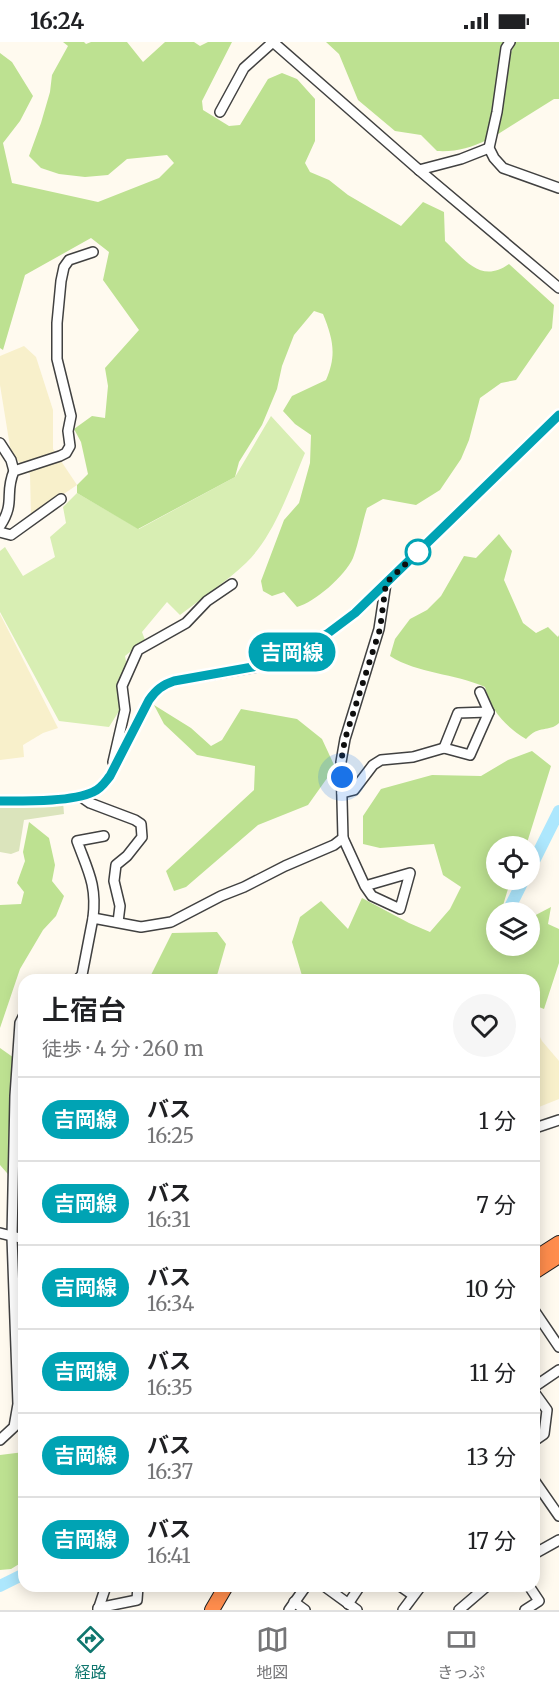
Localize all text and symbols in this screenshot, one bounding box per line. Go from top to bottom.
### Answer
text: 16:24 [30,7,84,35]
unlabelled marker [405,539,431,565]
line badge: 吉岡線 [258,632,326,672]
text: 吉岡線 [261,639,324,666]
your location [327,762,357,792]
map controls [486,836,540,956]
button: locate [486,836,540,890]
button: layers [486,902,540,956]
text: 上宿台 [42,992,126,1028]
button: heart [453,994,516,1057]
text: 徒歩 · 4 分 · 260 m [42,1036,204,1061]
text: バス [147,1095,191,1123]
text: 吉岡線 [54,1106,117,1133]
text: 1 分 [479,1107,516,1135]
text: 16:25 [147,1123,194,1148]
text: バス [147,1179,191,1207]
text: 吉岡線 [54,1190,117,1217]
text: 7 分 [476,1191,516,1219]
text: 16:31 [147,1207,191,1232]
text: バス [147,1263,191,1291]
text: 吉岡線 [54,1274,117,1301]
text: 10 分 [466,1275,516,1303]
text: 16:34 [147,1291,194,1316]
text: バス [147,1347,191,1375]
text: 吉岡線 [54,1358,117,1385]
text: 11 分 [470,1359,516,1387]
text: 16:35 [147,1375,193,1400]
text: バス [147,1431,191,1459]
text: 吉岡線 [54,1442,117,1469]
text: 13 分 [467,1443,516,1471]
text: 16:37 [147,1459,193,1484]
text: バス [147,1515,191,1543]
text: 吉岡線 [54,1526,117,1553]
text: 17 分 [468,1527,516,1555]
text: 16:41 [147,1543,191,1568]
tab: 経路 [74,1623,107,1683]
tab: 地図 [256,1623,289,1683]
tab: きっぷ [437,1623,485,1683]

